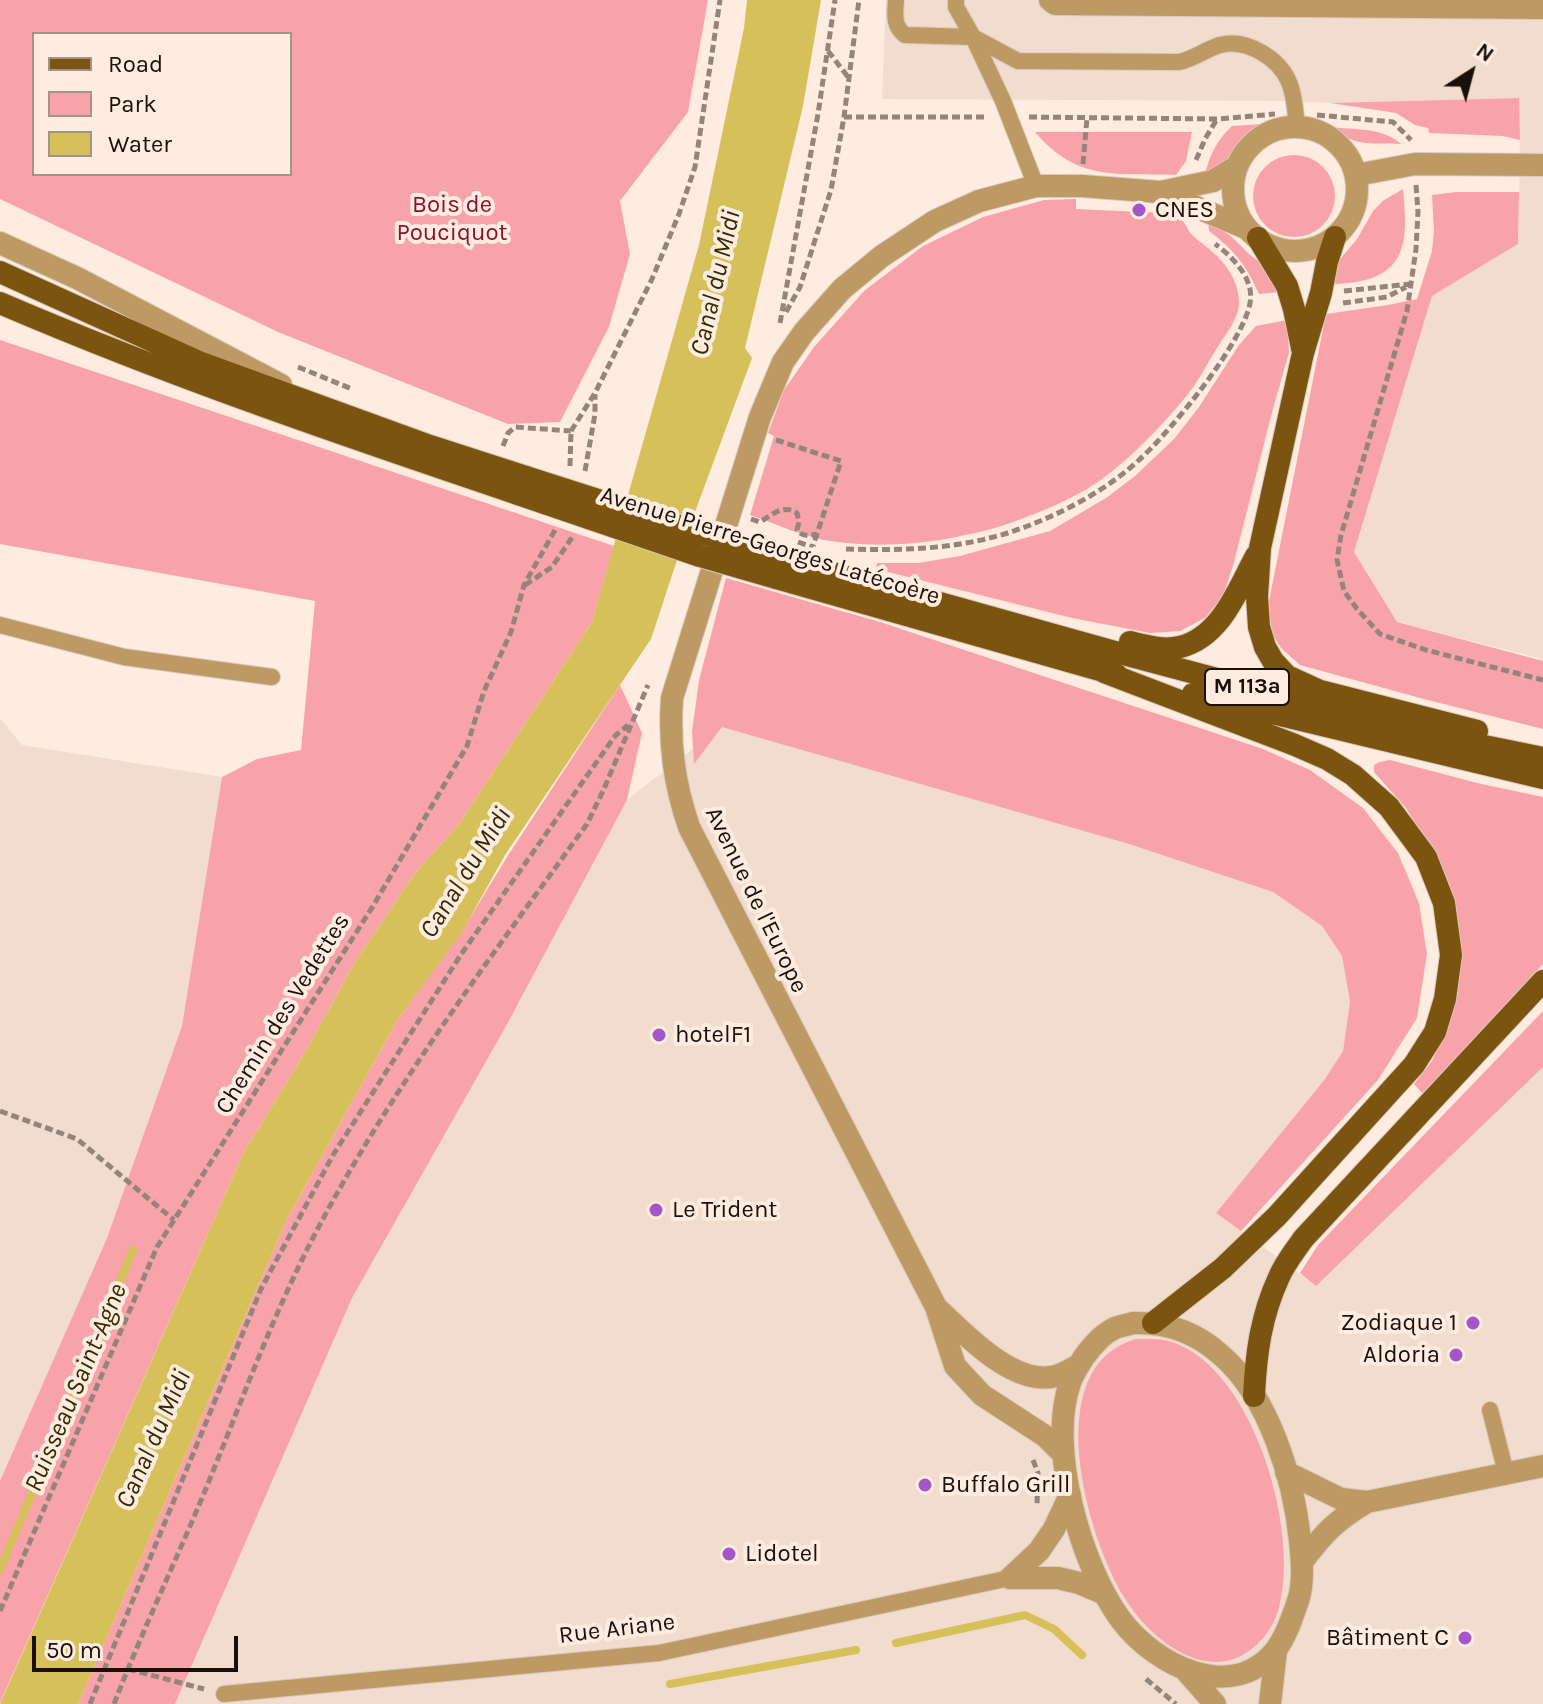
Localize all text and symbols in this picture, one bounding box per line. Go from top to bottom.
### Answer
legend [32,32,292,176]
north arrow [1431,32,1511,112]
text: N [1471,37,1499,68]
text: Road [108,50,163,78]
text: Park [108,90,157,118]
text: Water [108,130,172,158]
park label: Bois de Pouciquot [396,191,508,247]
place label: CNES [1155,196,1214,224]
marker: CNES [1130,201,1148,219]
water label: Canal du Midi [684,207,748,359]
street label: Avenue Pierre-Georges Latécoère [597,481,943,611]
road number: M 113a [1205,669,1289,705]
water label: Canal du Midi [414,802,518,944]
street label: Avenue de l'Europe [699,802,813,998]
street label: Chemin des Vedettes [210,909,356,1119]
place label: hotelF1 [675,1021,751,1049]
marker: hotelF1 [650,1026,668,1044]
place label: Le Trident [672,1196,777,1224]
marker: Le Trident [647,1201,665,1219]
water label: Ruisseau Saint-Agne [18,1279,134,1497]
place label: Zodiaque 1 [1341,1309,1457,1337]
marker: Zodiaque 1 [1464,1314,1482,1332]
place label: Aldoria [1363,1341,1440,1369]
marker: Aldoria [1447,1346,1465,1364]
water label: Canal du Midi [110,1365,198,1513]
place label: Buffalo Grill [941,1471,1070,1499]
marker: Buffalo Grill [916,1476,934,1494]
place label: Lidotel [745,1540,819,1568]
marker: Lidotel [720,1545,738,1563]
street label: Rue Ariane [557,1608,677,1650]
scale bar [36,1620,242,1670]
place label: Bâtiment C [1326,1624,1449,1652]
marker: Bâtiment C [1456,1629,1474,1647]
text: 50 m [46,1636,102,1664]

